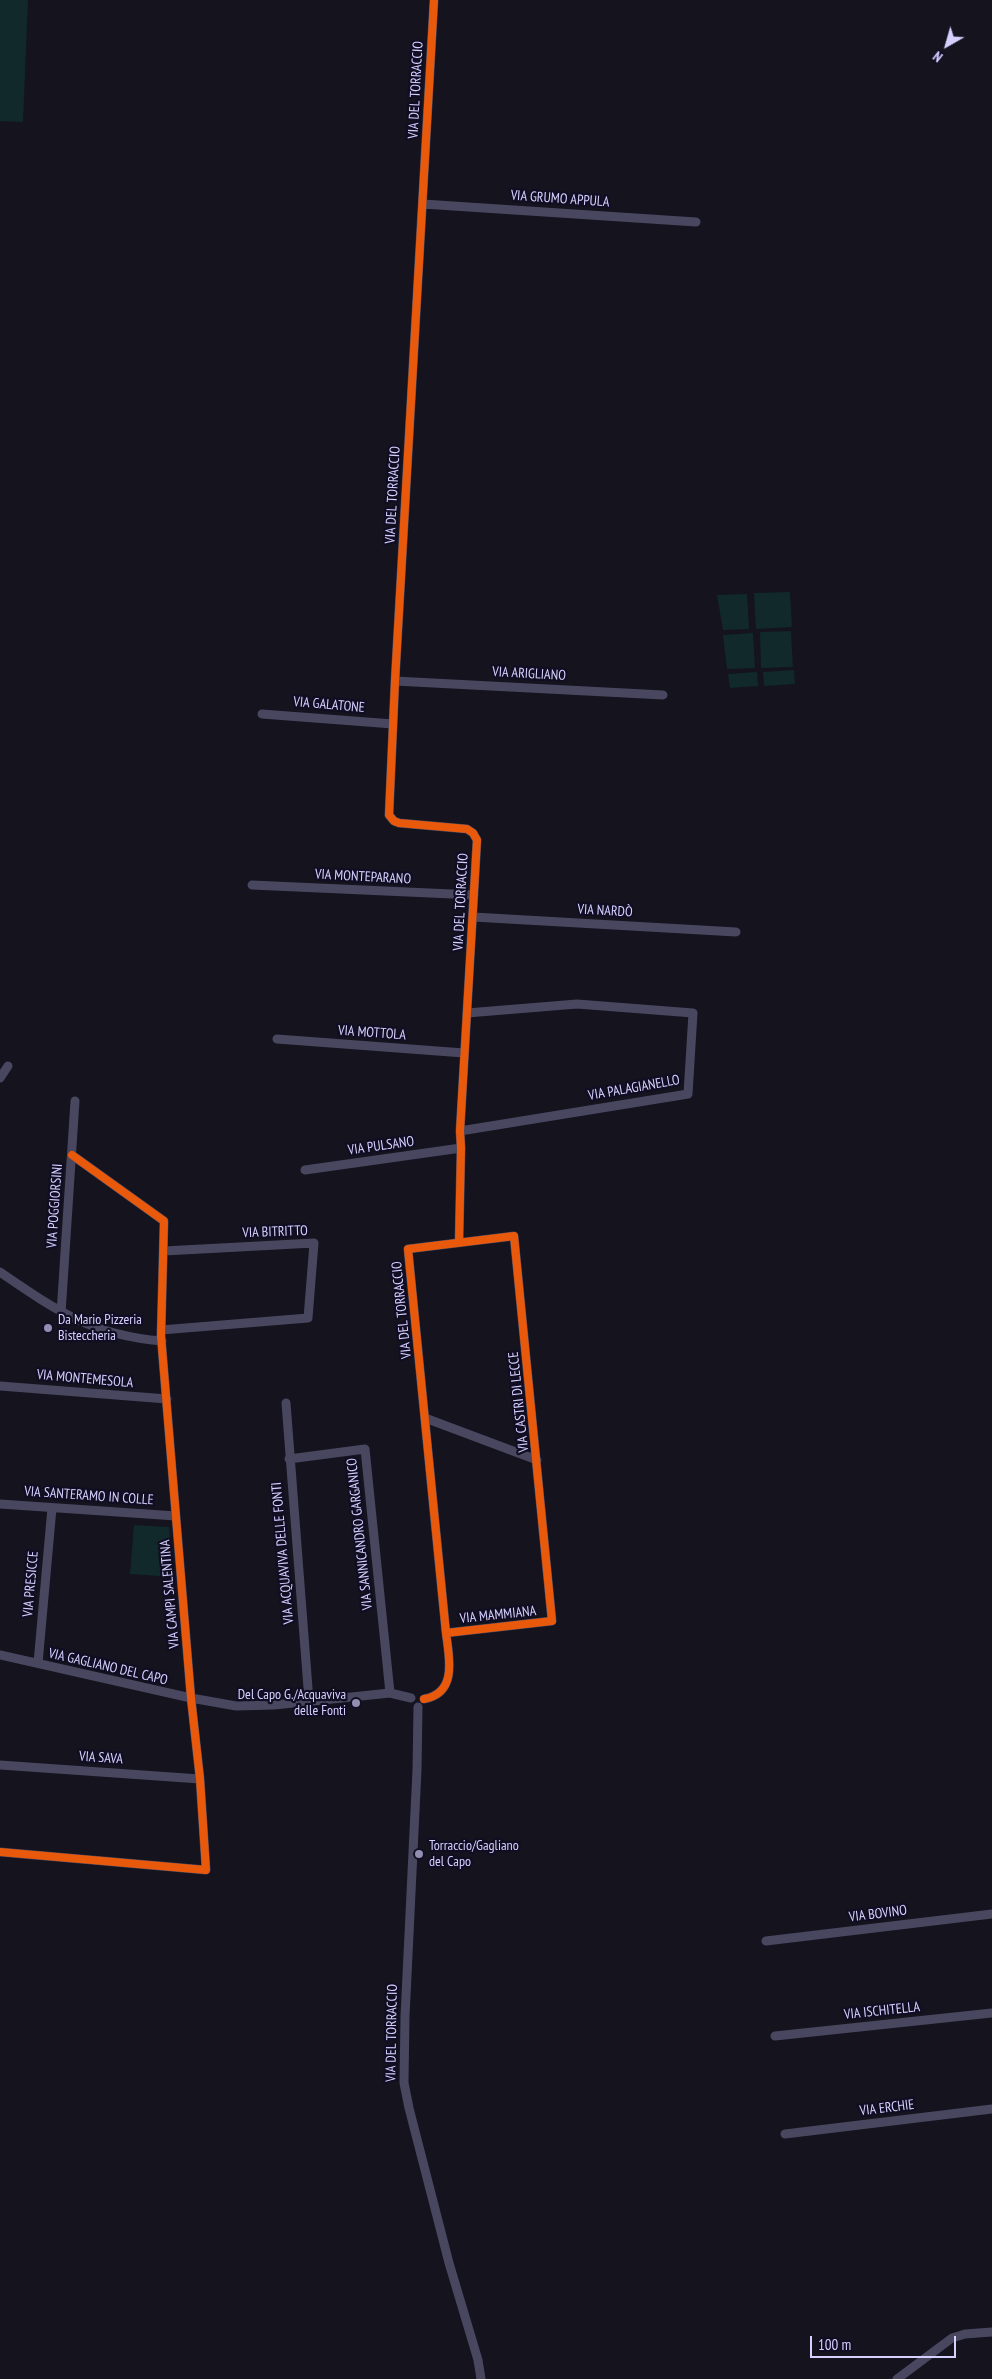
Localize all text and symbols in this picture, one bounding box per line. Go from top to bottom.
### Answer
north arrow [922,20,972,70]
street label: VIA DEL TORRACCIO [405,41,427,139]
text: N [929,47,946,66]
street label: VIA GRUMO APPULA [510,187,610,211]
street label: VIA DEL TORRACCIO [382,446,404,544]
street label: VIA ARIGLIANO [492,664,566,684]
street label: VIA GALATONE [293,694,365,716]
street label: VIA DEL TORRACCIO [450,853,472,951]
street label: VIA MONTEPARANO [315,866,411,888]
street label: VIA NARDÒ [577,901,633,921]
street label: VIA MOTTOLA [338,1022,406,1044]
street label: VIA PALAGIANELLO [587,1072,681,1104]
street label: VIA PULSANO [347,1133,415,1159]
street label: VIA POGGIORSINI [44,1163,66,1249]
street label: VIA BITRITTO [242,1222,308,1242]
street label: VIA DEL TORRACCIO [389,1260,415,1360]
place label: Da Mario Pizzeria Bisteccheria [58,1312,142,1344]
marker: Da Mario Pizzeria Bisteccheria [42,1322,54,1334]
street label: VIA CASTRI DI LECCE [505,1351,533,1453]
street label: VIA MONTEMESOLA [36,1366,134,1392]
street label: VIA SANNICANDRO GARGANICO [344,1457,376,1611]
street label: VIA ACQUAVIVA DELLE FONTI [268,1481,298,1625]
street label: VIA SANTERAMO IN COLLE [24,1483,154,1509]
street label: VIA CAMPI SALENTINA [157,1539,183,1649]
street label: VIA PRESICCE [20,1550,42,1618]
street label: VIA MAMMIANA [459,1603,537,1627]
street label: VIA GAGLIANO DEL CAPO [47,1645,169,1689]
place label: Del Capo G./Acquaviva delle Fonti [238,1687,346,1720]
marker: Del Capo G./Acquaviva delle Fonti [350,1697,362,1709]
street label: VIA SAVA [78,1748,124,1768]
place label: Torraccio/Gagliano del Capo [429,1838,519,1870]
marker: Torraccio/Gagliano del Capo [413,1848,425,1860]
street label: VIA BOVINO [848,1902,908,1926]
street label: VIA DEL TORRACCIO [383,1984,401,2082]
street label: VIA ISCHITELLA [843,1999,921,2023]
street label: VIA ERCHIE [859,2096,915,2120]
scale bar [812,2326,958,2358]
text: 100 m [818,2335,851,2354]

